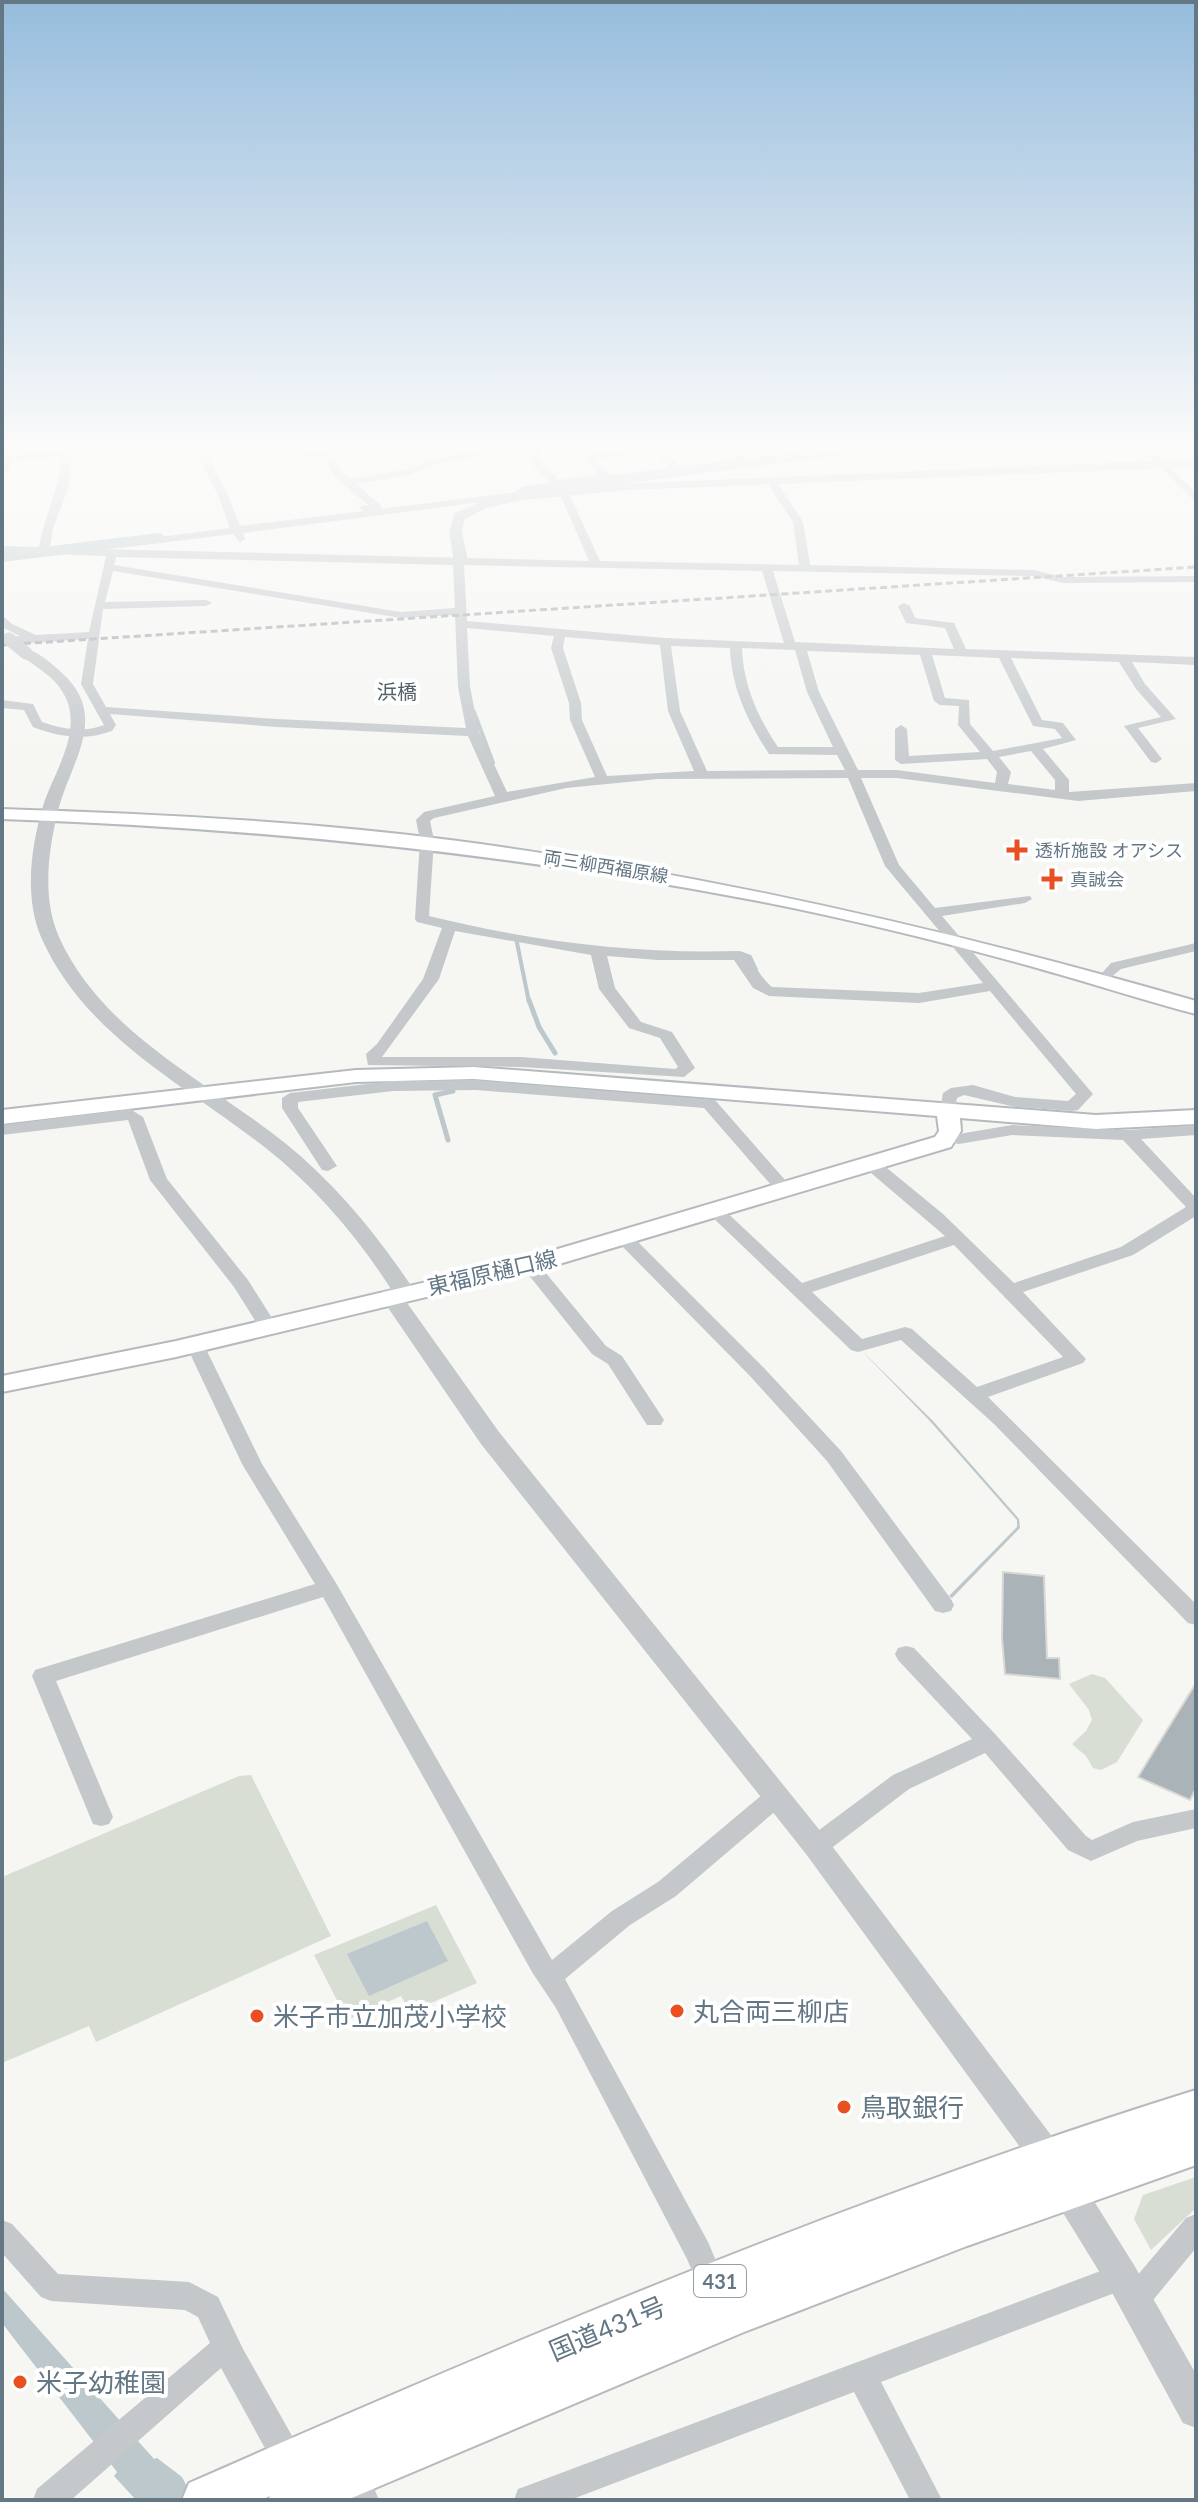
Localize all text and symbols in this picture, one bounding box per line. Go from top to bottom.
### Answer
district label: 浜橋 [377,679,417,703]
marker: 透析施設 オアシス [1006,839,1028,861]
place label: 透析施設 オアシス [1035,839,1183,861]
street label: 両三柳西福原線 [542,845,670,887]
marker: 真誠会 [1041,868,1063,890]
place label: 真誠会 [1070,868,1124,890]
street label: 東福原樋口線 [425,1244,559,1300]
place label: 丸合両三柳店 [693,1995,849,2027]
place label: 米子市立加茂小学校 [273,2000,507,2032]
marker: 丸合両三柳店 [668,2002,686,2020]
marker: 米子市立加茂小学校 [248,2007,266,2025]
place label: 鳥取銀行 [860,2091,964,2123]
marker: 鳥取銀行 [835,2098,853,2116]
road number: 431 [694,2265,746,2297]
street label: 国道431号 [544,2289,670,2367]
place label: 米子幼稚園 [36,2366,166,2398]
marker: 米子幼稚園 [11,2373,29,2391]

